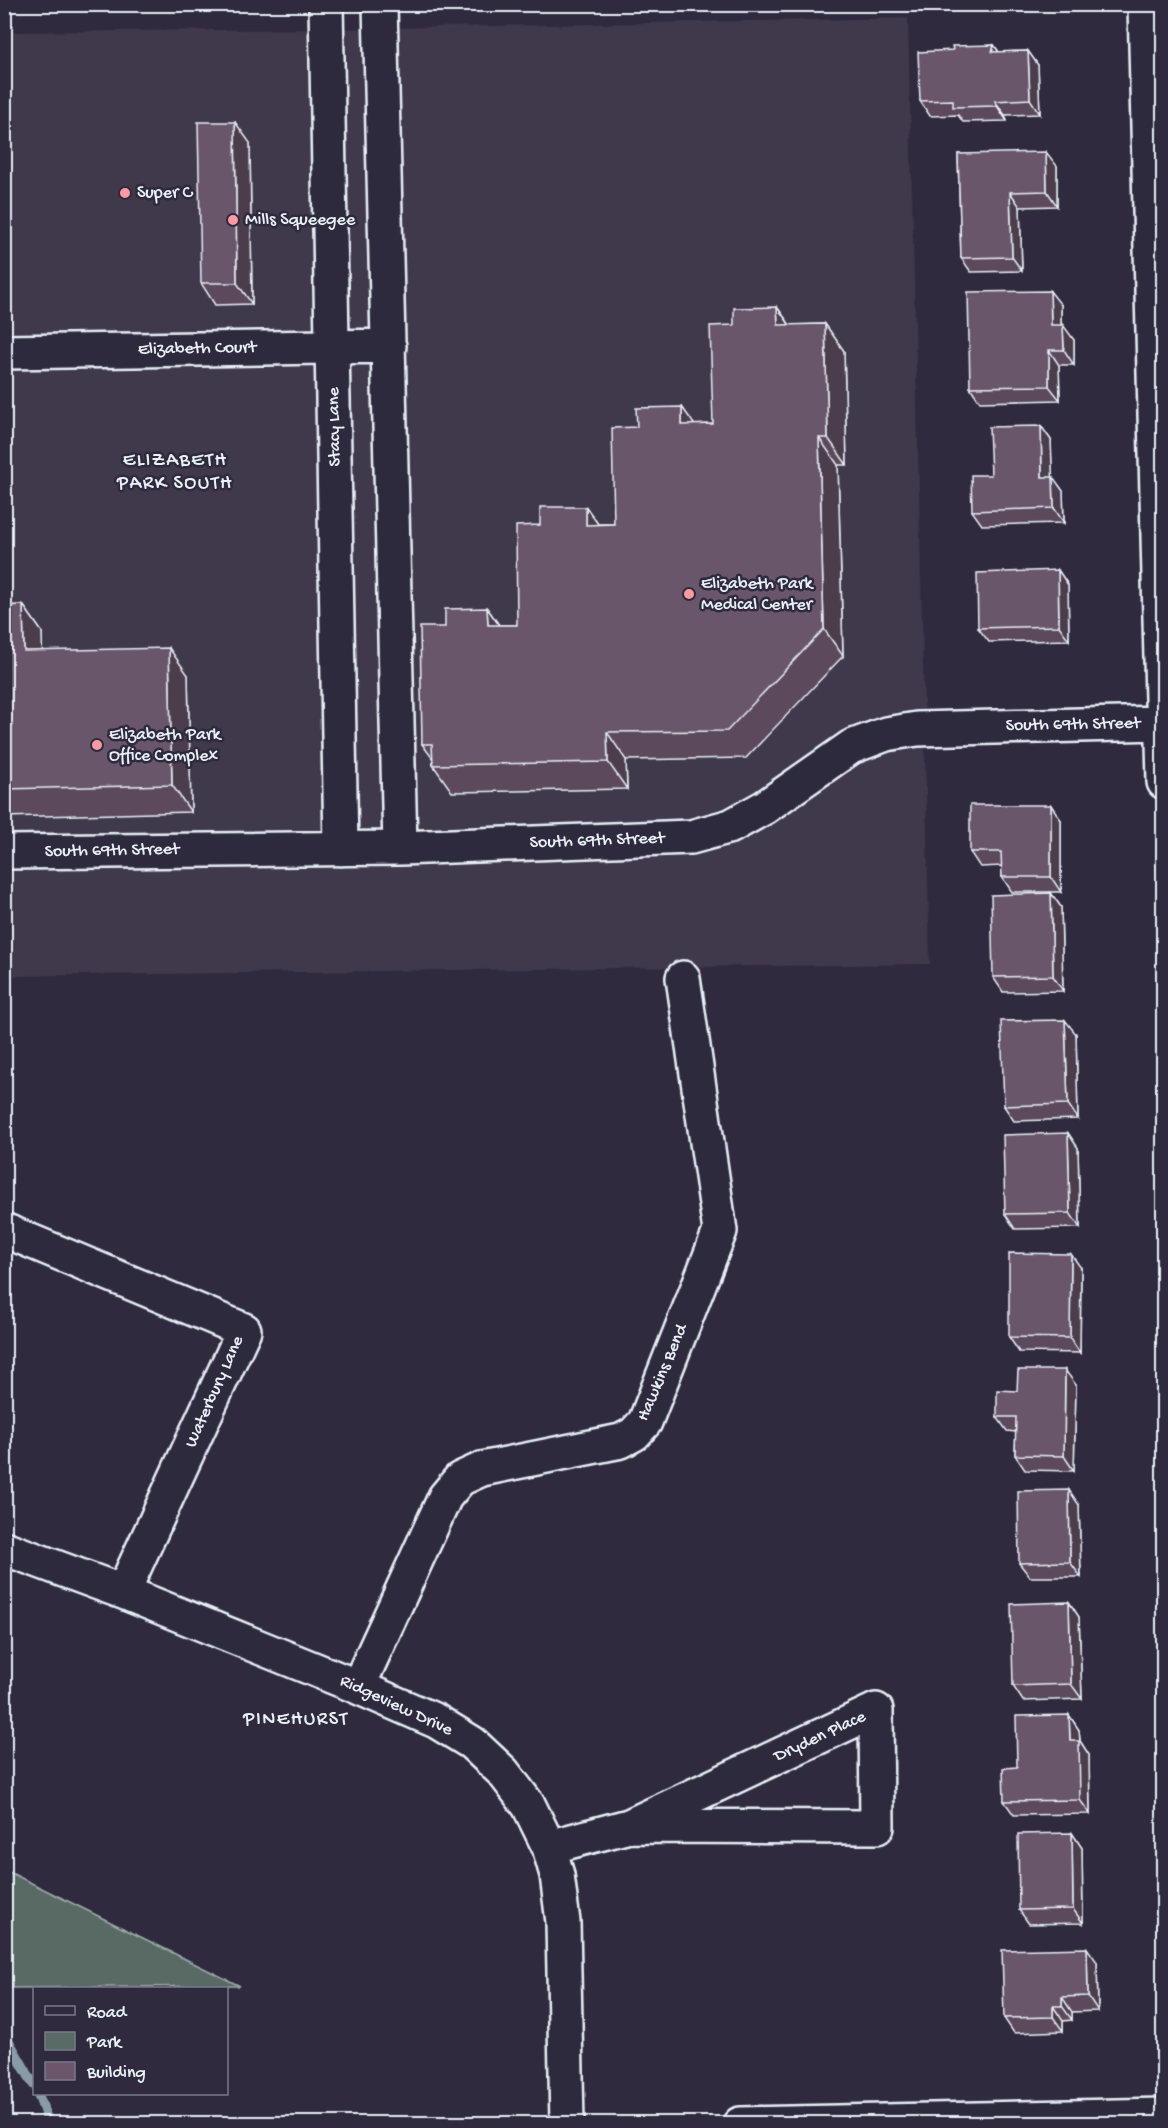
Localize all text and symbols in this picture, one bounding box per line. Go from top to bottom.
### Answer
place label: Super C [137,183,194,204]
marker: Super C [118,186,132,200]
place label: Mills Squeegee [245,210,356,231]
marker: Mills Squeegee [226,213,240,227]
street label: Elizabeth Court [138,337,258,361]
street label: Stacy Lane [324,386,346,467]
district label: ELIZABETH PARK SOUTH [116,450,233,496]
place label: Elizabeth Park Medical Center [701,574,814,616]
marker: Elizabeth Park Medical Center [682,587,696,601]
street label: South 69th Street [1005,713,1142,737]
place label: Elizabeth Park Office Complex [109,725,222,767]
marker: Elizabeth Park Office Complex [90,738,104,752]
street label: South 69th Street [529,828,666,854]
street label: South 69th Street [44,839,181,863]
street label: Hawkins Bend [633,1320,693,1425]
street label: Waterbury Lane [181,1332,249,1451]
street label: Ridgeview Drive [336,1671,456,1742]
street label: Dryden Place [770,1706,870,1768]
district label: PINEHURST [242,1709,349,1732]
legend [33,1987,228,2095]
text: Road [87,2003,128,2024]
text: Park [86,2033,123,2054]
text: Building [86,2063,146,2084]

